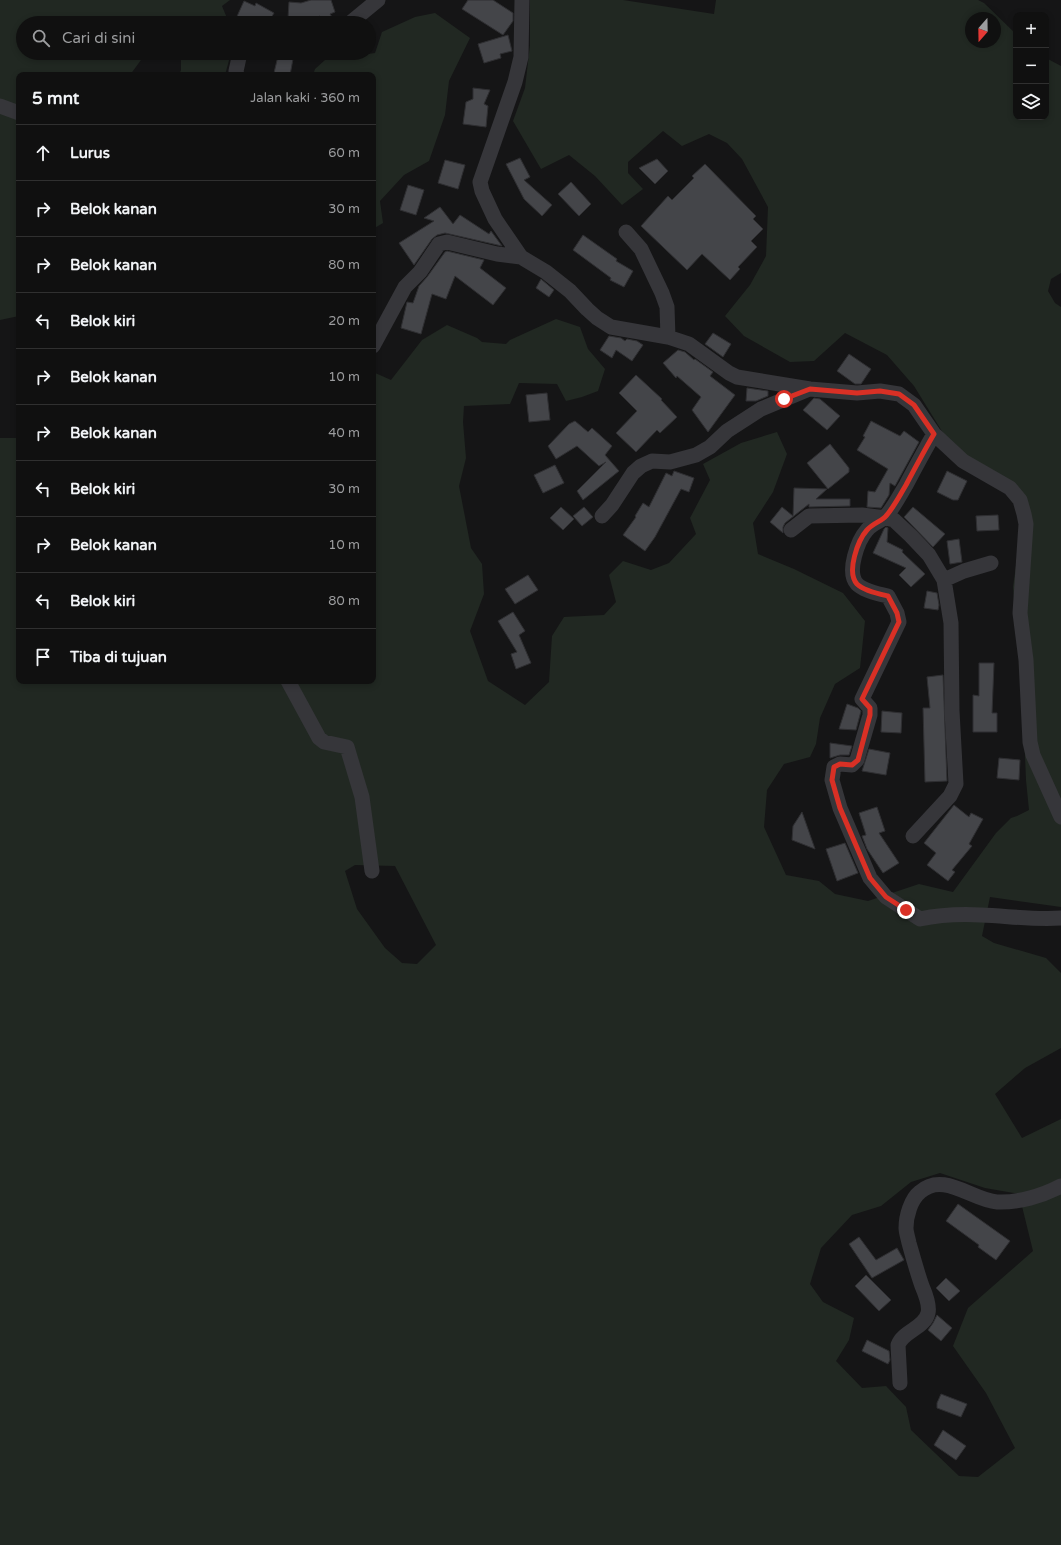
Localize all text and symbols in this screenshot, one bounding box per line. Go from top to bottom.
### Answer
north arrow [965,12,1001,48]
map controls [1013,12,1049,120]
button: + [1013,12,1049,48]
search box [16,16,376,60]
icon: search [30,27,52,49]
text: Cari di sini [62,29,135,47]
button: − [1013,48,1049,84]
button: layers [1013,84,1049,120]
text: 5 mnt [32,88,79,109]
text: Jalan kaki · 360 m [250,90,360,106]
icon: ahead [32,142,54,164]
text: Lurus [70,144,110,162]
text: 60 m [328,145,360,161]
icon: right [32,198,54,220]
text: Belok kanan [70,200,157,218]
text: 30 m [328,201,360,217]
icon: right [32,254,54,276]
text: Belok kanan [70,256,157,274]
text: 80 m [328,257,360,273]
icon: left [32,310,54,332]
text: Belok kiri [70,312,135,330]
text: 20 m [328,313,360,329]
icon: right [32,366,54,388]
text: Belok kanan [70,368,157,386]
text: 10 m [328,369,360,385]
route start [775,390,793,408]
icon: right [32,422,54,444]
text: Belok kanan [70,424,157,442]
text: 40 m [328,425,360,441]
icon: left [32,478,54,500]
text: Belok kiri [70,480,135,498]
text: 30 m [328,481,360,497]
icon: right [32,534,54,556]
text: Belok kanan [70,536,157,554]
text: 10 m [328,537,360,553]
icon: left [32,590,54,612]
text: Belok kiri [70,592,135,610]
text: 80 m [328,593,360,609]
icon: arrive [32,646,54,668]
text: Tiba di tujuan [70,648,167,666]
route end [897,901,915,919]

